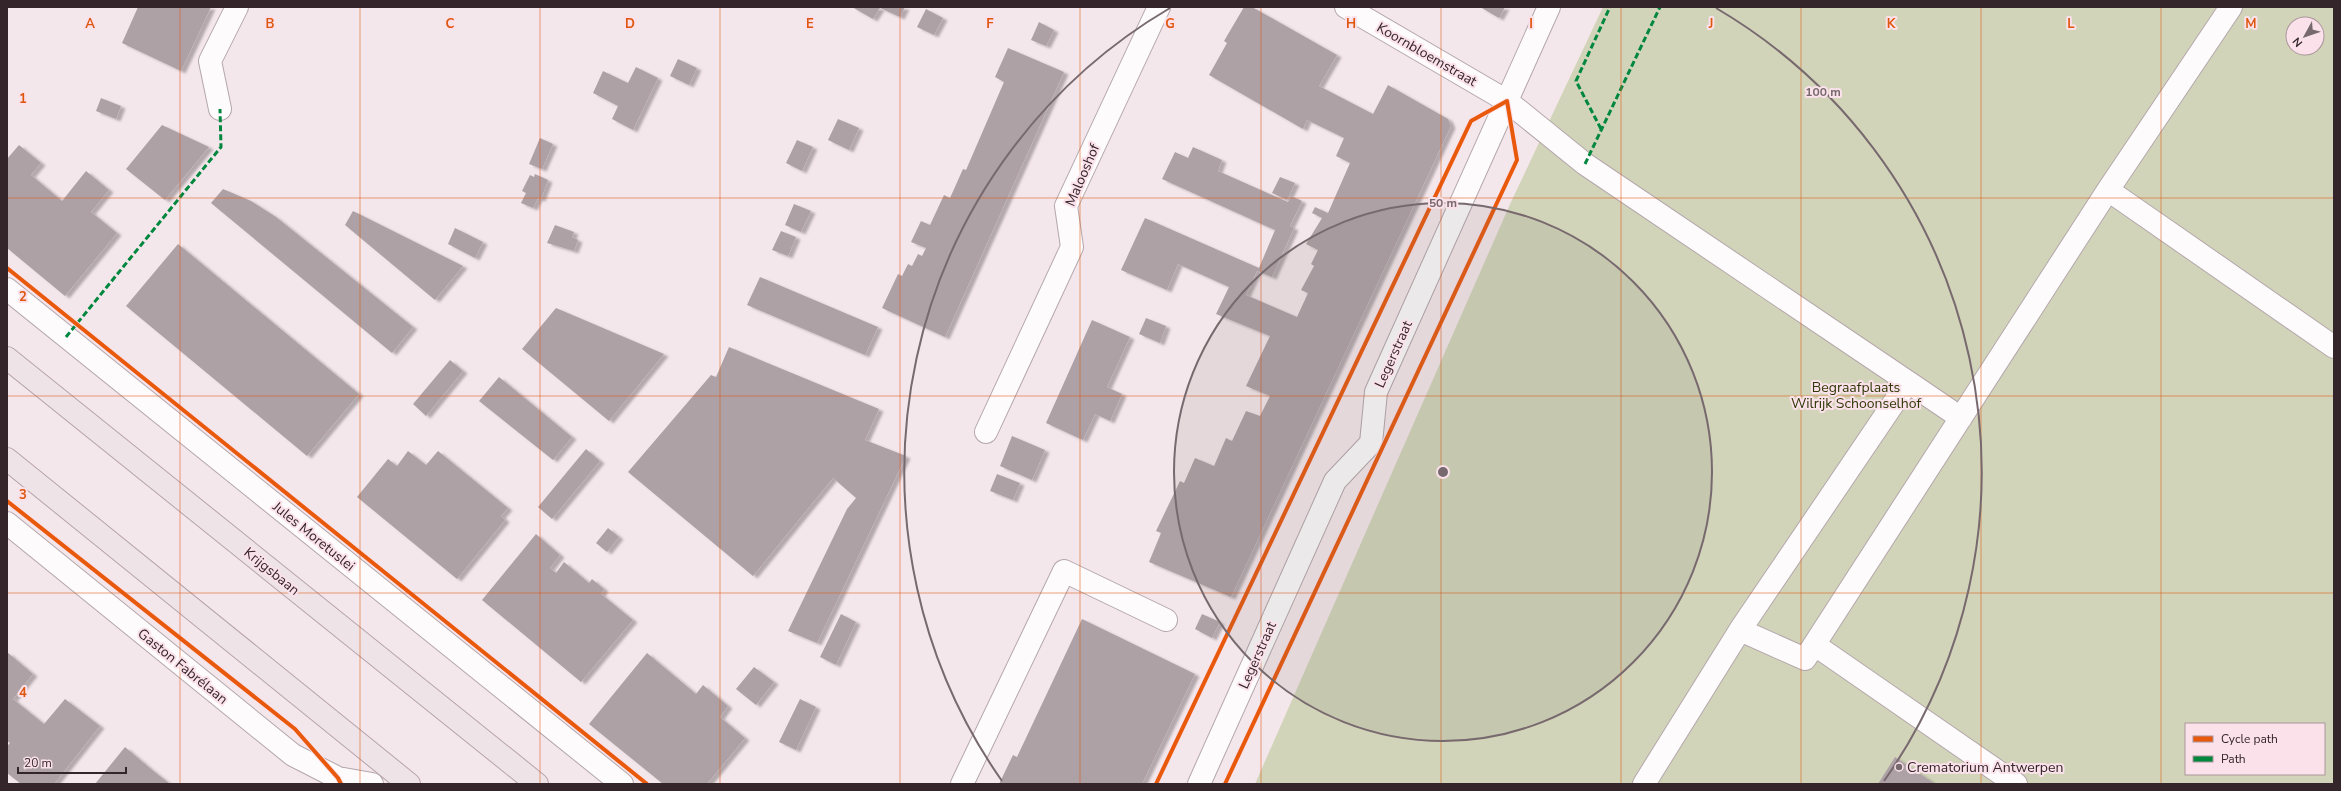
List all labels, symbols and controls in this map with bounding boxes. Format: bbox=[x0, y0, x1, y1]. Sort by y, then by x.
text: A bbox=[85, 15, 95, 33]
text: B bbox=[266, 15, 275, 33]
text: C bbox=[446, 15, 455, 33]
text: D bbox=[625, 15, 635, 33]
text: E bbox=[806, 15, 814, 33]
text: F bbox=[986, 15, 994, 33]
text: G bbox=[1165, 15, 1175, 33]
text: H bbox=[1346, 15, 1356, 33]
text: I bbox=[1529, 15, 1533, 33]
text: J bbox=[1708, 15, 1713, 33]
text: K bbox=[1887, 15, 1896, 33]
text: L bbox=[2067, 15, 2075, 33]
text: M bbox=[2245, 15, 2257, 33]
north arrow bbox=[2285, 16, 2325, 56]
street label: Koornbloemstraat bbox=[1373, 18, 1480, 91]
text: N bbox=[2289, 34, 2306, 50]
text: 100 m bbox=[1805, 84, 1841, 100]
text: 1 bbox=[19, 90, 27, 108]
street label: Malooshof bbox=[1061, 141, 1104, 209]
text: 50 m bbox=[1429, 195, 1457, 211]
text: 2 bbox=[19, 288, 27, 306]
street label: Legerstraat bbox=[1370, 317, 1417, 391]
park label: Begraafplaats Wilrijk Schoonselhof bbox=[1791, 378, 1921, 413]
centre of rings bbox=[1436, 465, 1450, 479]
text: 3 bbox=[19, 486, 27, 504]
street label: Jules Moretuslei bbox=[268, 497, 359, 575]
street label: Krijgsbaan bbox=[240, 543, 303, 600]
street label: Legerstraat bbox=[1234, 618, 1281, 692]
street label: Gaston Fabrélaan bbox=[134, 624, 232, 709]
text: 4 bbox=[19, 684, 27, 702]
legend bbox=[2185, 723, 2325, 775]
text: Cycle path bbox=[2221, 731, 2278, 747]
scale bar bbox=[18, 749, 126, 775]
text: Path bbox=[2221, 751, 2246, 767]
text: 20 m bbox=[24, 755, 52, 771]
place label: Crematorium Antwerpen bbox=[1907, 758, 2063, 777]
marker: Crematorium Antwerpen bbox=[1894, 762, 1904, 772]

